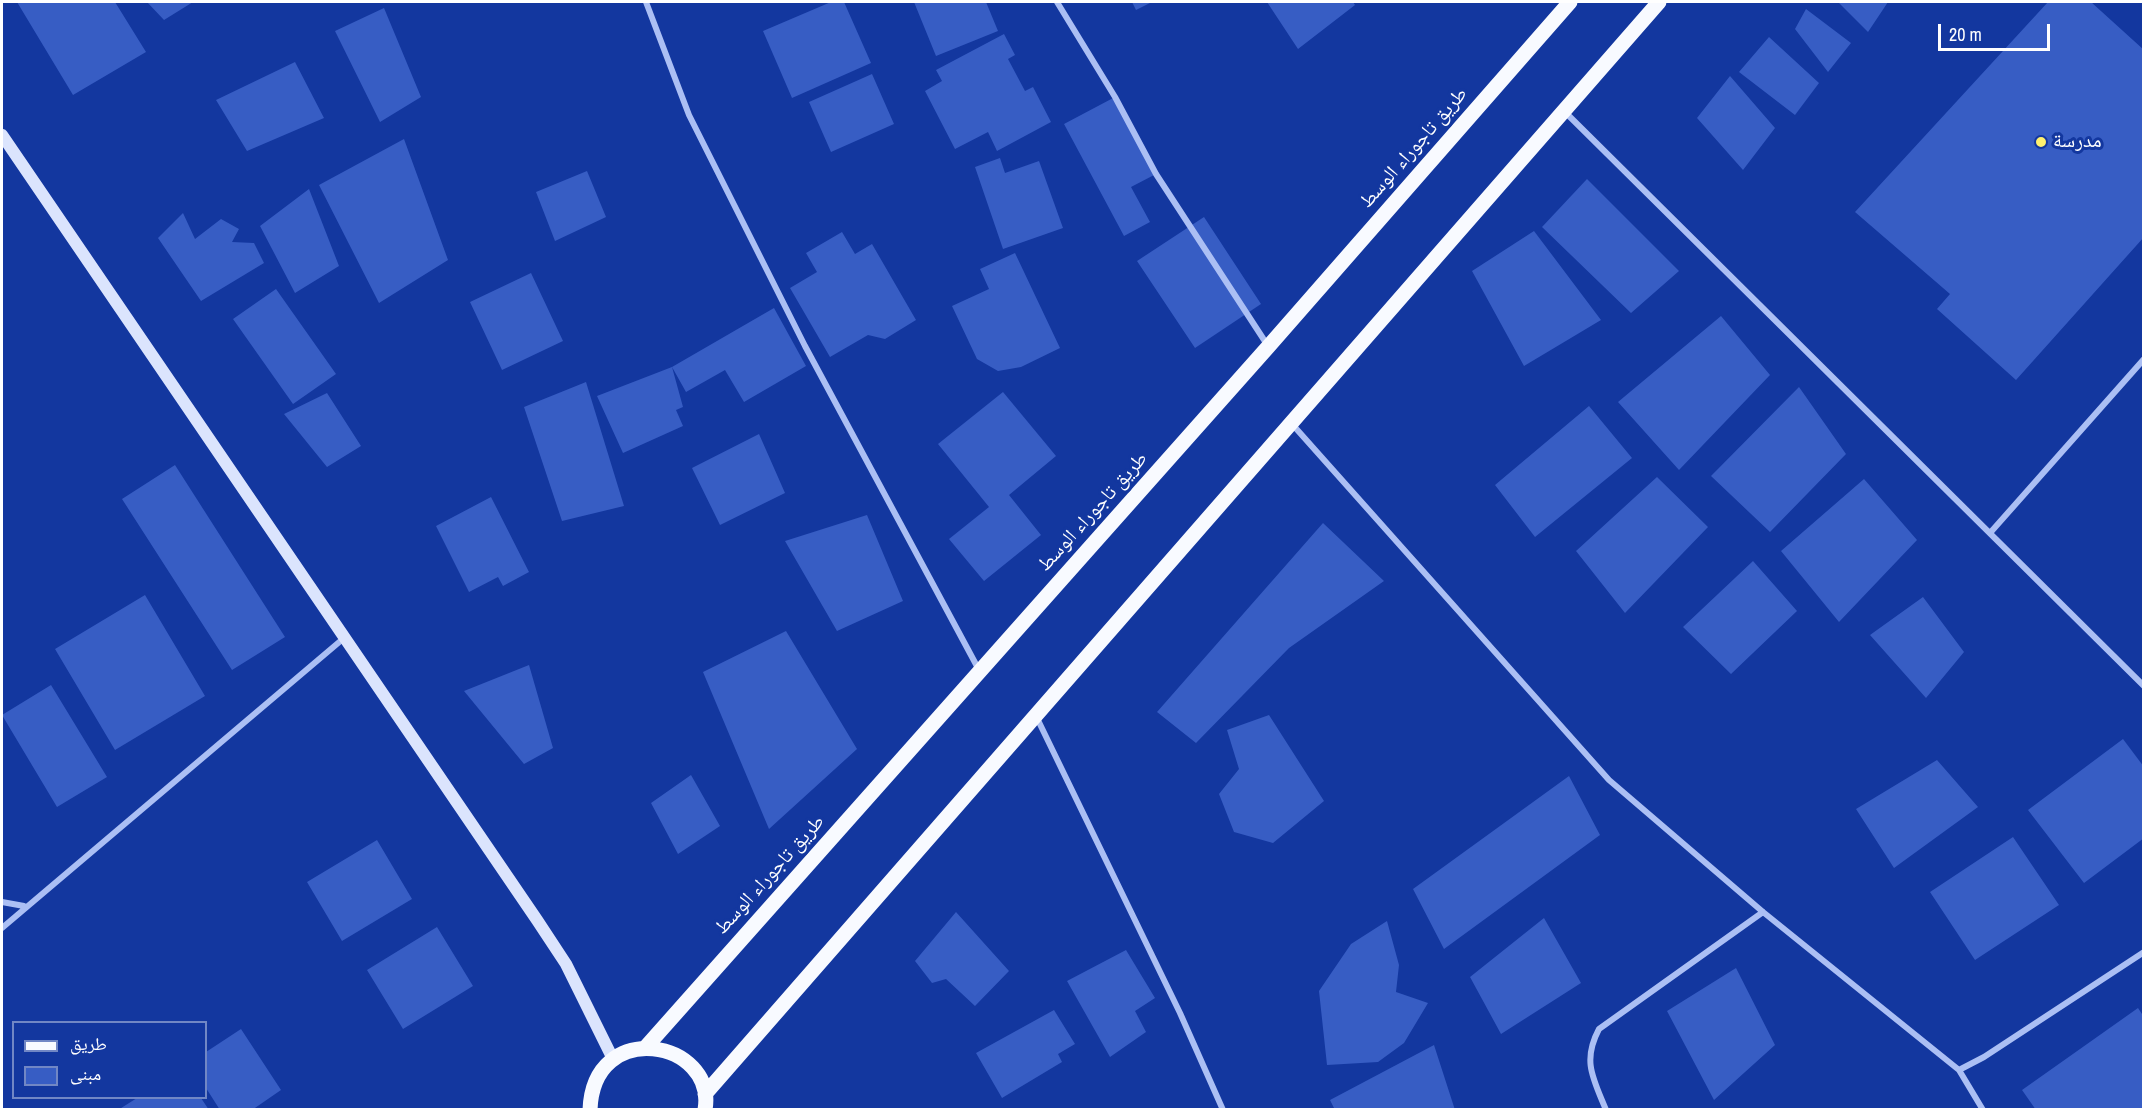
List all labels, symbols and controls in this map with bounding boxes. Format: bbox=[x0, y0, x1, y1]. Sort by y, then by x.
scale bar bbox=[1941, 12, 2054, 50]
text: 20 m bbox=[1949, 22, 1982, 47]
street label: طريق تاجوراء الوسط bbox=[1355, 83, 1473, 213]
place label: مدرسة bbox=[2053, 130, 2102, 154]
marker: مدرسة bbox=[2034, 135, 2048, 149]
street label: طريق تاجوراء الوسط bbox=[1033, 447, 1153, 577]
street label: طريق تاجوراء الوسط bbox=[710, 810, 830, 940]
legend bbox=[12, 1021, 207, 1099]
text: طريق bbox=[70, 1031, 107, 1056]
text: مبنى bbox=[70, 1061, 101, 1086]

